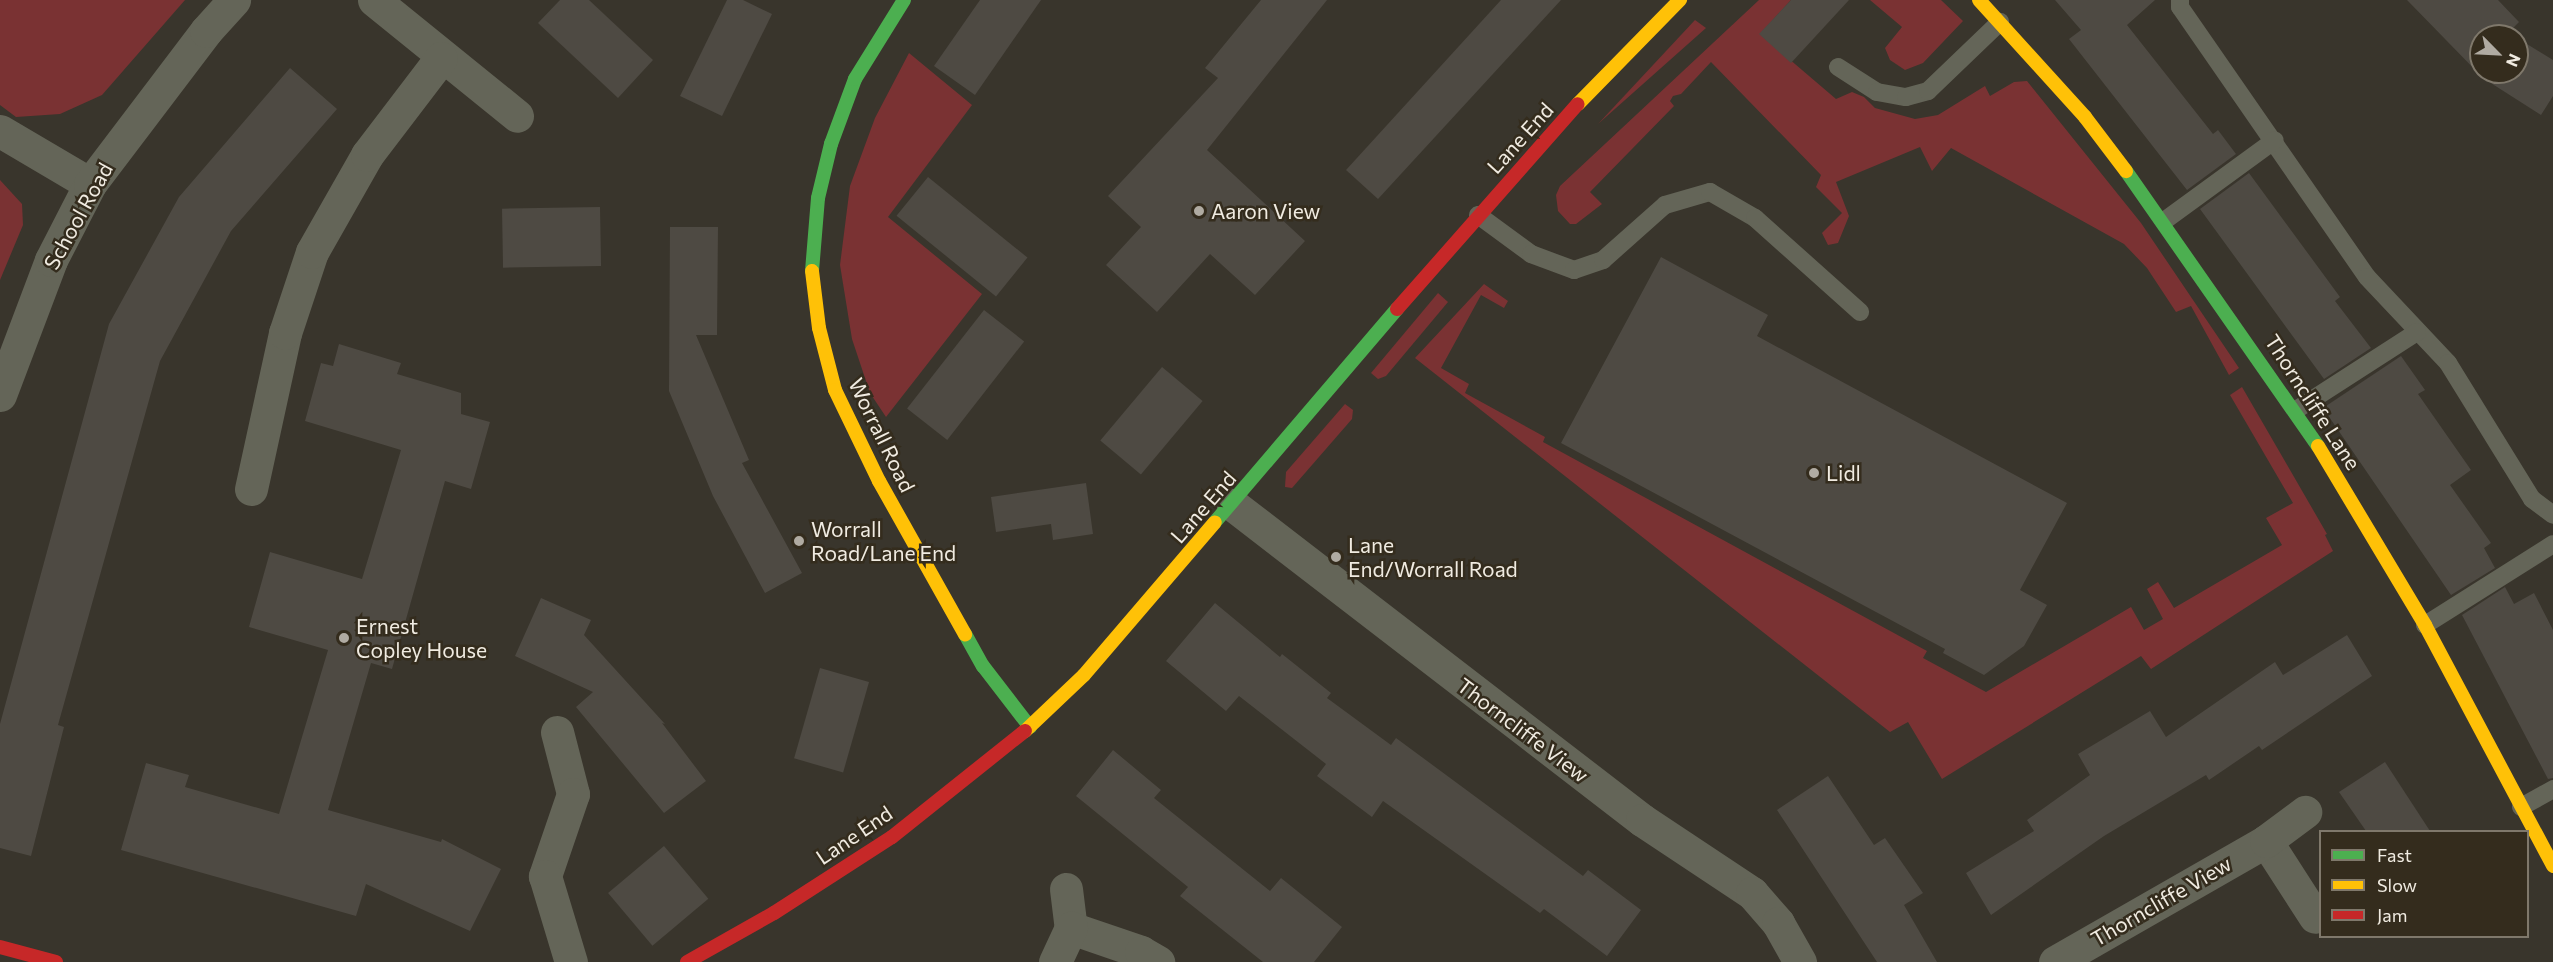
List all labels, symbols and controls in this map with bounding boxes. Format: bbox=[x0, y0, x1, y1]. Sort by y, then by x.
north arrow bbox=[2469, 24, 2529, 84]
text: N bbox=[2503, 51, 2525, 70]
street label: Lane End bbox=[1482, 97, 1558, 179]
street label: School Road bbox=[38, 158, 118, 274]
place label: Aaron View bbox=[1211, 198, 1320, 224]
marker: Aaron View bbox=[1192, 204, 1206, 218]
street label: Thorncliffe Lane bbox=[2260, 330, 2366, 474]
street label: Worrall Road bbox=[844, 374, 920, 496]
place label: Lidl bbox=[1826, 460, 1861, 486]
street label: Lane End bbox=[1165, 466, 1241, 548]
marker: Lidl bbox=[1807, 466, 1821, 480]
place label: Worrall Road/Lane End bbox=[811, 516, 956, 566]
place label: Lane End/Worrall Road bbox=[1348, 532, 1518, 582]
marker: Worrall Road/Lane End bbox=[792, 534, 806, 548]
marker: Lane End/Worrall Road bbox=[1329, 550, 1343, 564]
place label: Ernest Copley House bbox=[356, 613, 487, 663]
marker: Ernest Copley House bbox=[337, 631, 351, 645]
street label: Thorncliffe View bbox=[1452, 672, 1594, 788]
street label: Lane End bbox=[811, 800, 897, 870]
legend bbox=[2319, 830, 2529, 938]
text: Fast bbox=[2377, 844, 2412, 866]
street label: Thorncliffe View bbox=[2086, 851, 2236, 951]
text: Slow bbox=[2377, 874, 2417, 896]
text: Jam bbox=[2377, 904, 2407, 926]

